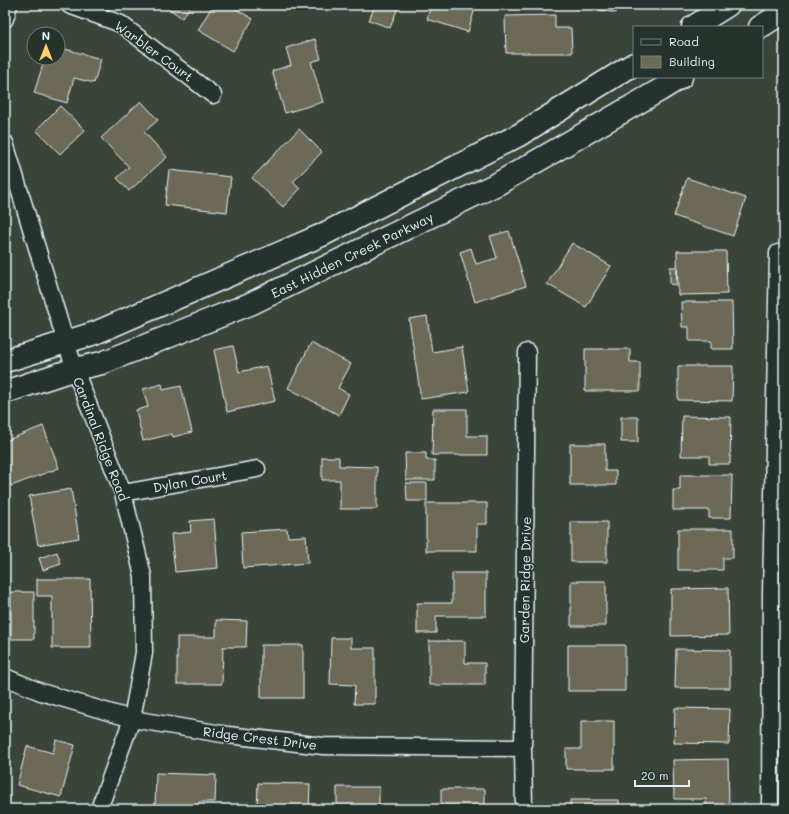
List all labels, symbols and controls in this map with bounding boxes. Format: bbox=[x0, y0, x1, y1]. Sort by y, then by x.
street label: Warbler Court bbox=[112, 16, 197, 85]
north arrow bbox=[26, 26, 66, 66]
legend bbox=[633, 26, 763, 78]
text: N bbox=[42, 28, 50, 43]
text: Road bbox=[669, 33, 699, 49]
text: Building bbox=[669, 53, 715, 69]
street label: East Hidden Creek Parkway bbox=[268, 208, 436, 301]
street label: Cardinal Ridge Road bbox=[70, 374, 133, 503]
street label: Dylan Court bbox=[152, 466, 228, 495]
street label: Garden Ridge Drive bbox=[515, 517, 534, 643]
street label: Ridge Crest Drive bbox=[202, 722, 318, 753]
scale bar bbox=[635, 762, 689, 788]
text: 20 m bbox=[641, 767, 669, 783]

